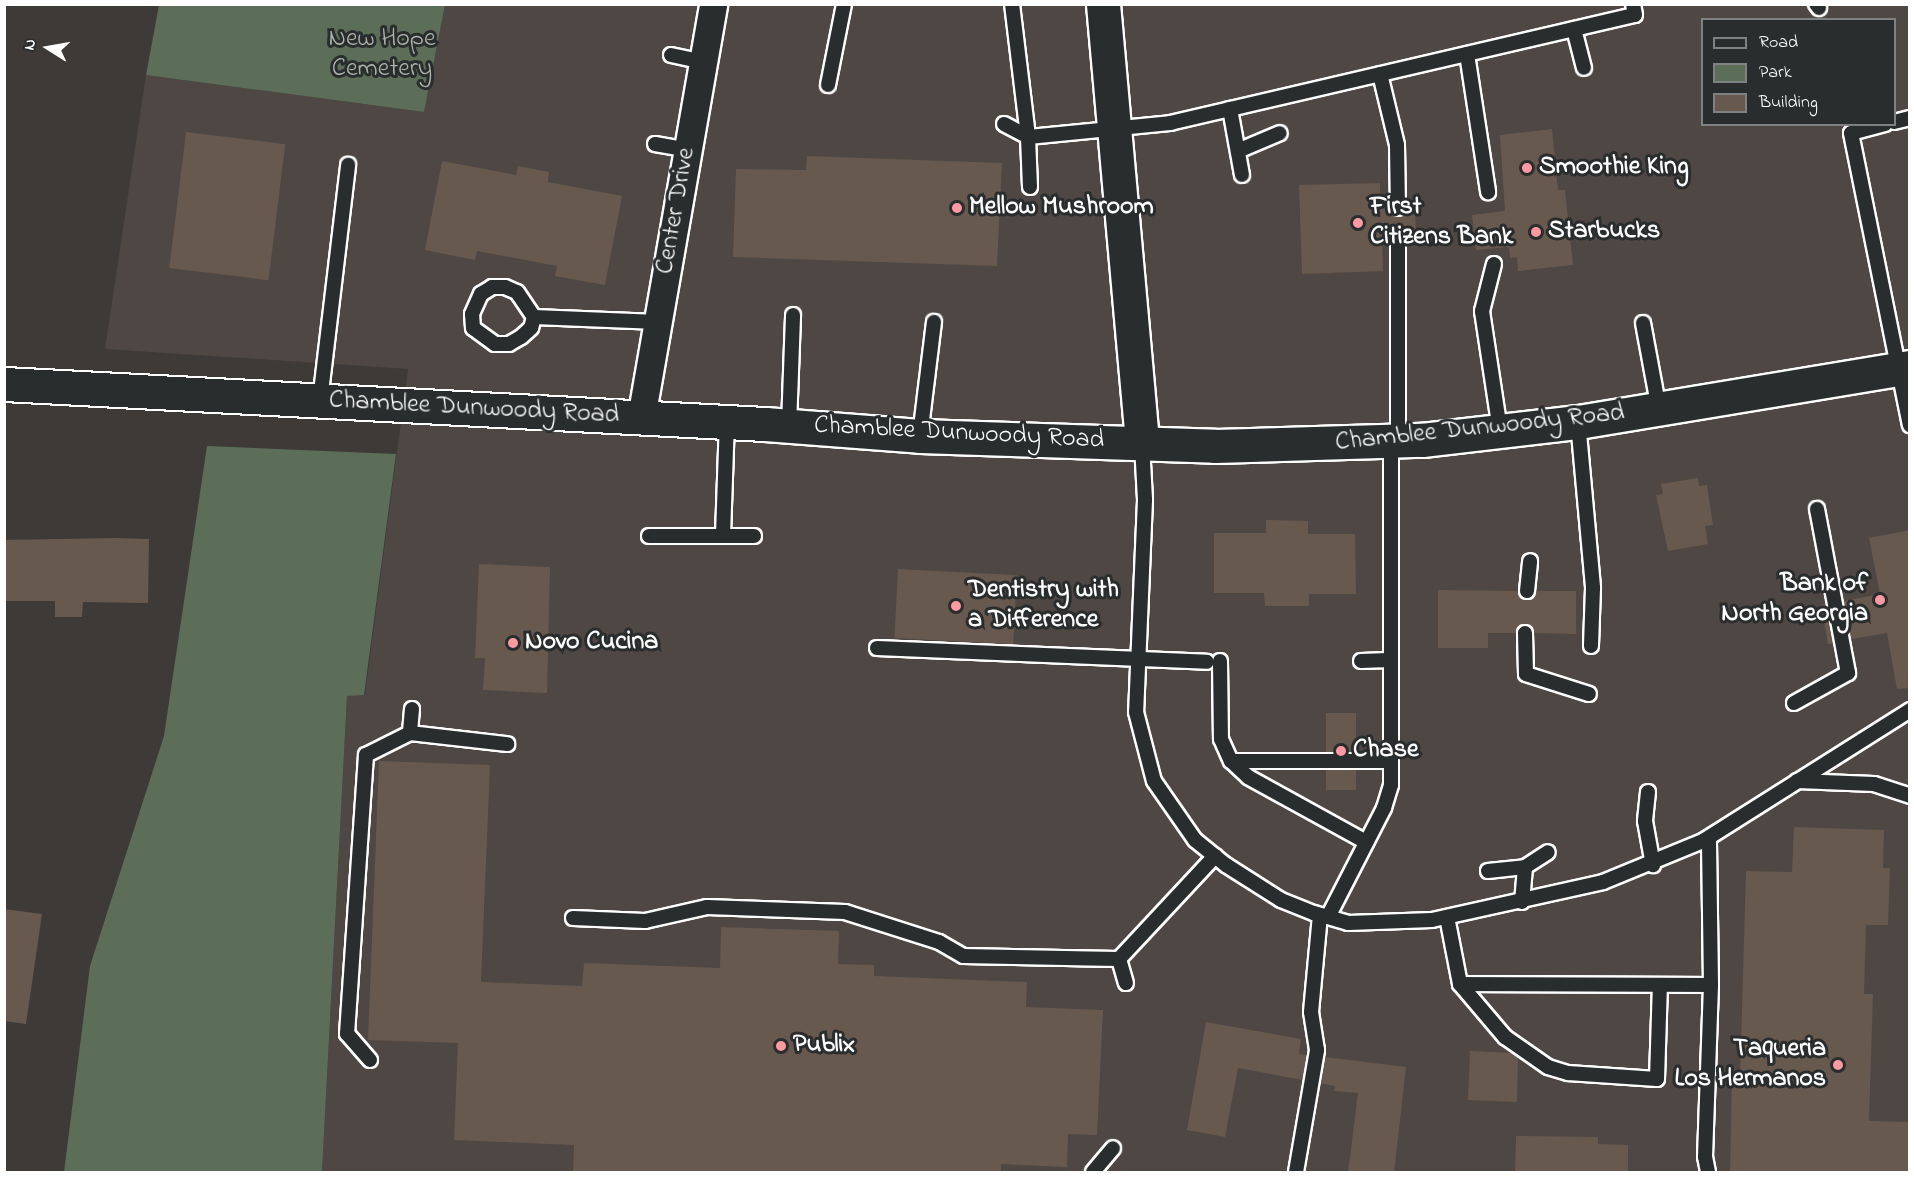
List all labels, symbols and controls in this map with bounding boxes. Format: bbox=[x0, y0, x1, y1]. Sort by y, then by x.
north arrow bbox=[18, 18, 78, 78]
legend bbox=[1701, 18, 1896, 126]
park label: New Hope Cemetery bbox=[328, 24, 436, 86]
text: Road bbox=[1759, 30, 1798, 56]
text: N bbox=[18, 37, 43, 52]
text: Park bbox=[1759, 60, 1792, 86]
text: Building bbox=[1759, 90, 1818, 116]
street label: Center Drive bbox=[651, 145, 703, 277]
place label: Smoothie King bbox=[1539, 152, 1689, 184]
marker: Smoothie King bbox=[1520, 161, 1534, 175]
place label: Mellow Mushroom bbox=[969, 192, 1154, 224]
place label: First Citizens Bank bbox=[1370, 192, 1513, 254]
marker: Mellow Mushroom bbox=[950, 201, 964, 215]
marker: First Citizens Bank bbox=[1351, 216, 1365, 230]
place label: Starbucks bbox=[1548, 216, 1660, 248]
marker: Starbucks bbox=[1529, 225, 1543, 239]
street label: Chamblee Dunwoody Road bbox=[328, 386, 620, 432]
street label: Chamblee Dunwoody Road bbox=[1334, 398, 1626, 460]
street label: Chamblee Dunwoody Road bbox=[813, 411, 1105, 457]
place label: Bank of North Georgia bbox=[1721, 569, 1868, 630]
place label: Dentistry with a Difference bbox=[968, 575, 1119, 636]
marker: Bank of North Georgia bbox=[1873, 593, 1887, 607]
marker: Dentistry with a Difference bbox=[949, 599, 963, 613]
place label: Novo Cucina bbox=[525, 627, 658, 659]
marker: Novo Cucina bbox=[506, 636, 520, 650]
place label: Chase bbox=[1353, 735, 1419, 767]
marker: Chase bbox=[1334, 744, 1348, 758]
place label: Publix bbox=[793, 1030, 855, 1062]
place label: Taqueria Los Hermanos bbox=[1675, 1034, 1826, 1096]
marker: Publix bbox=[774, 1039, 788, 1053]
marker: Taqueria Los Hermanos bbox=[1831, 1058, 1845, 1072]

